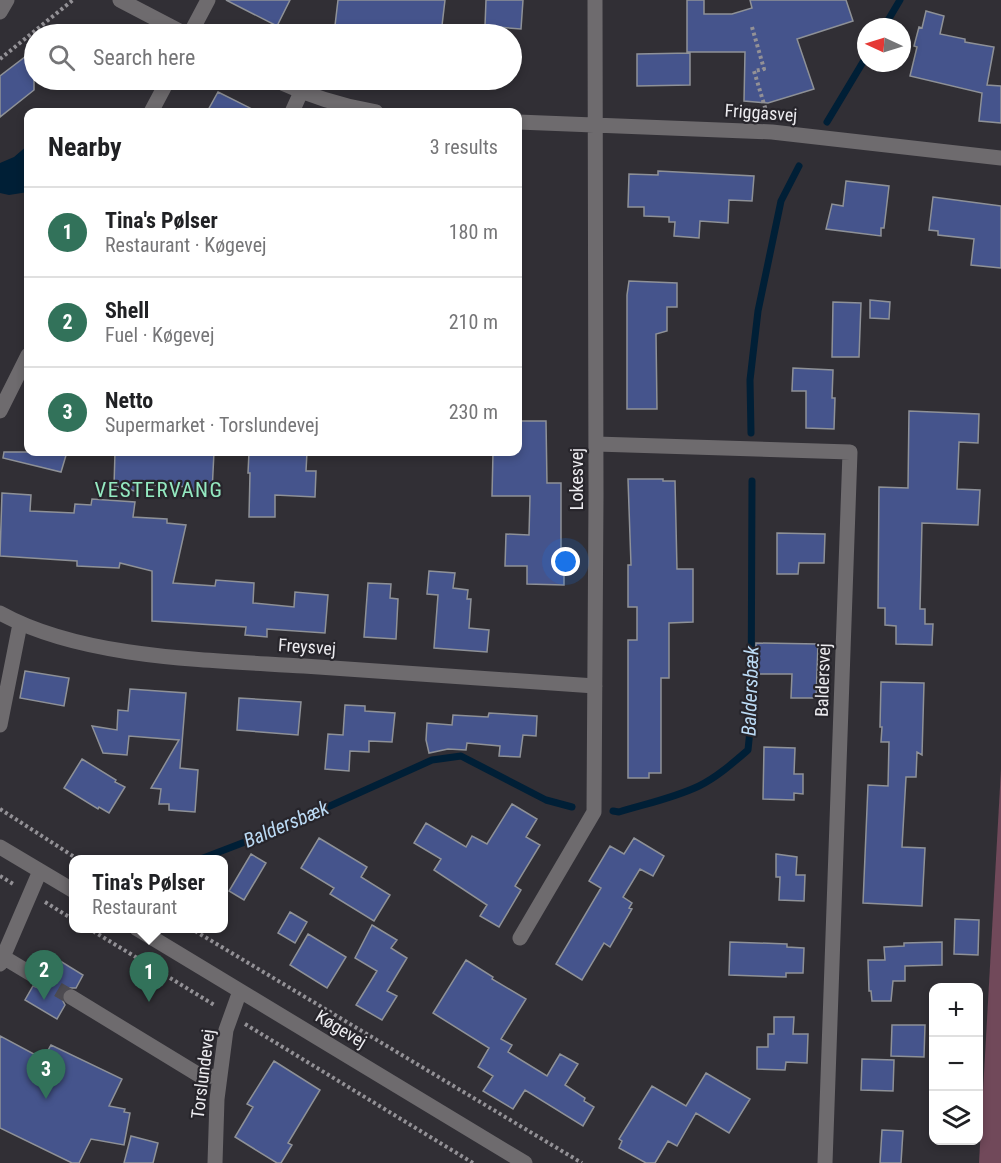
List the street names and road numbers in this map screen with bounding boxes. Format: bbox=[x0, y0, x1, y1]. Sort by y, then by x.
street label: Friggasvej bbox=[724, 99, 798, 126]
street label: Lokesvej bbox=[566, 448, 587, 510]
street label: Freysvej bbox=[277, 634, 337, 659]
street label: Baldersvej bbox=[811, 643, 834, 717]
street label: Køgevej bbox=[312, 1005, 371, 1052]
street label: Torslundevej bbox=[187, 1028, 218, 1120]

